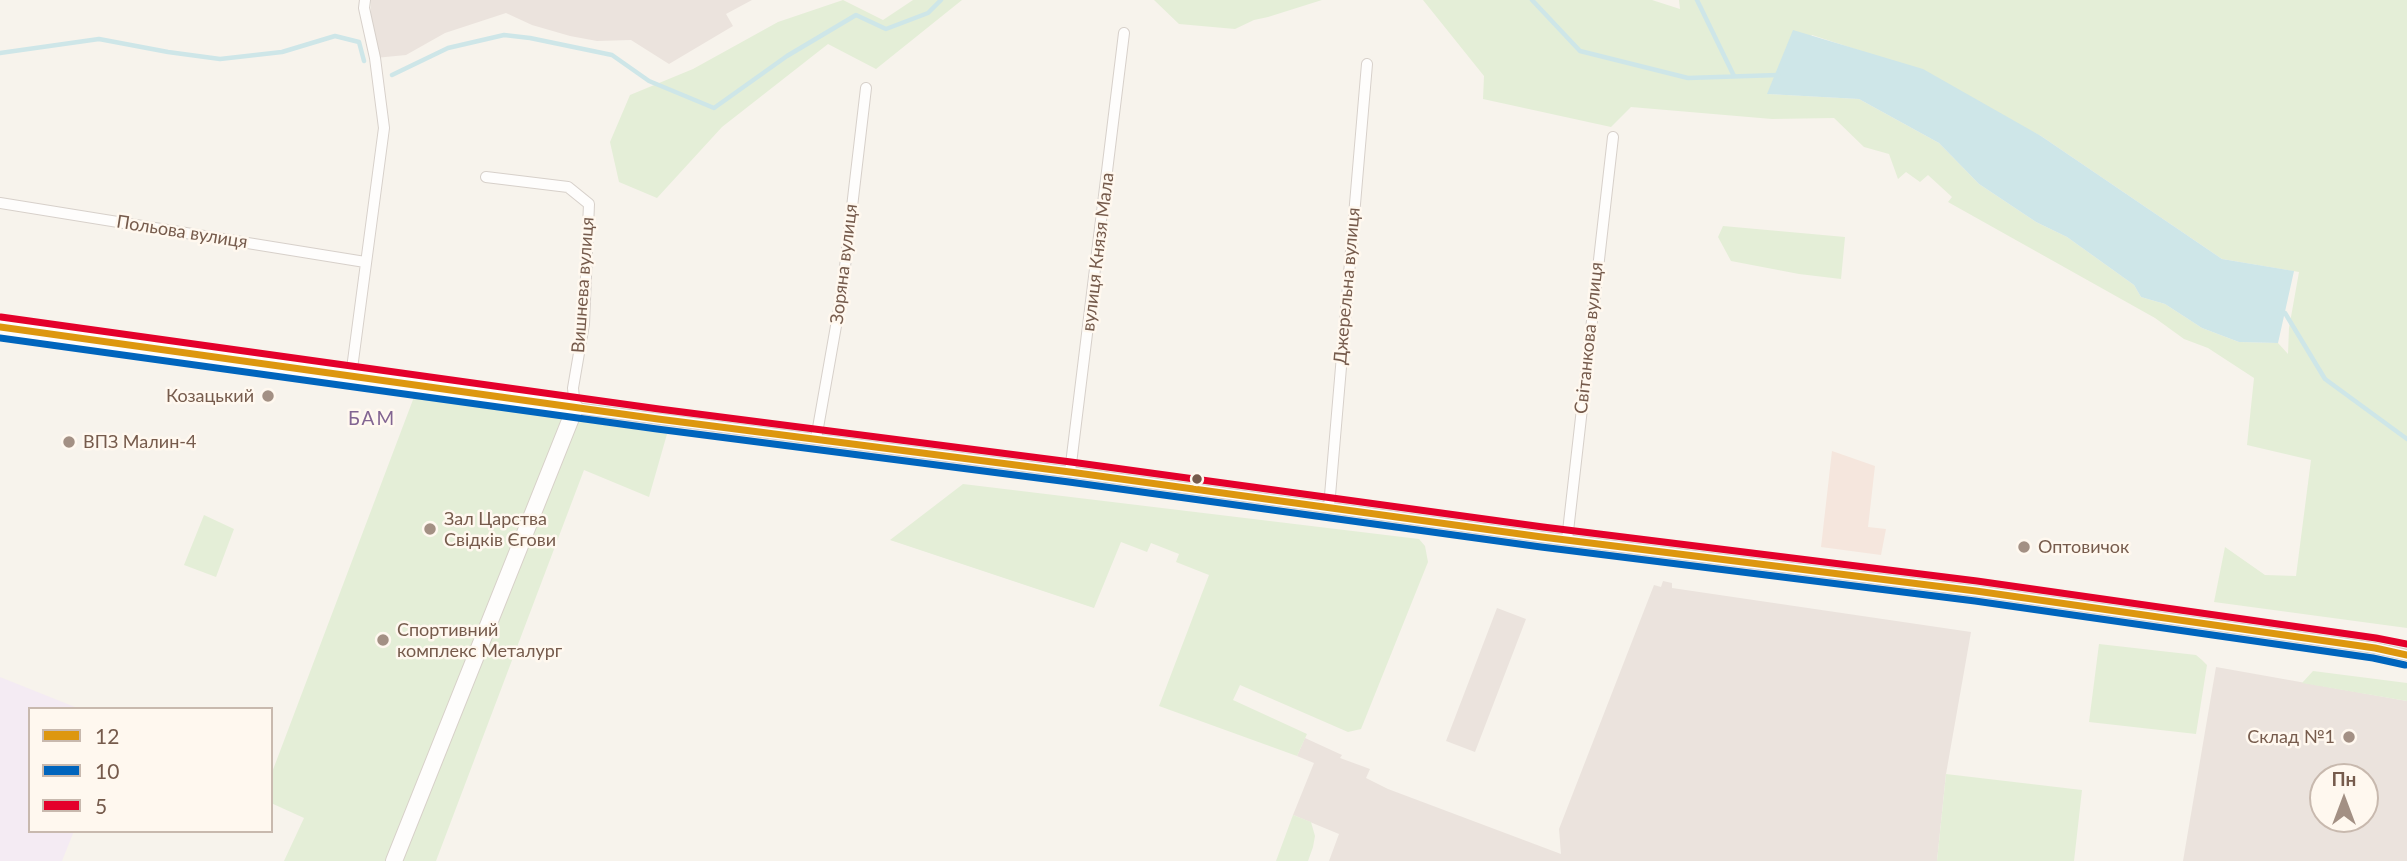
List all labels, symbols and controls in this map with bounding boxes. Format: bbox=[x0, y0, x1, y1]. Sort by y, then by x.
street label: вулиця Князя Мала bbox=[1078, 171, 1118, 333]
street label: Зоряна вулиця bbox=[826, 203, 862, 325]
street label: Джерельна вулиця bbox=[1329, 207, 1365, 365]
street label: Польова вулиця bbox=[115, 211, 249, 253]
street label: Вишнева вулиця bbox=[567, 216, 599, 354]
street label: Світанкова вулиця bbox=[1570, 261, 1608, 415]
place label: Козацький bbox=[166, 385, 254, 407]
marker: Козацький bbox=[260, 388, 276, 404]
district label: БАМ bbox=[348, 408, 396, 430]
place label: ВПЗ Малин-4 bbox=[83, 431, 196, 453]
marker: ВПЗ Малин-4 bbox=[61, 434, 77, 450]
unlabelled marker bbox=[1190, 472, 1204, 486]
place label: Зал Царства Свідків Єгови bbox=[444, 508, 556, 550]
marker: Зал Царства Свідків Єгови bbox=[422, 521, 438, 537]
place label: Оптовичок bbox=[2038, 536, 2129, 558]
marker: Оптовичок bbox=[2016, 539, 2032, 555]
place label: Спортивний комплекс Металург bbox=[397, 619, 562, 662]
marker: Спортивний комплекс Металург bbox=[375, 632, 391, 648]
legend bbox=[28, 707, 273, 833]
text: 12 bbox=[95, 723, 119, 748]
place label: Склад №1 bbox=[2247, 726, 2335, 748]
marker: Склад №1 bbox=[2341, 729, 2357, 745]
text: 10 bbox=[95, 758, 119, 783]
north arrow bbox=[2309, 763, 2379, 833]
text: Пн bbox=[2332, 767, 2356, 790]
text: 5 bbox=[95, 793, 107, 818]

